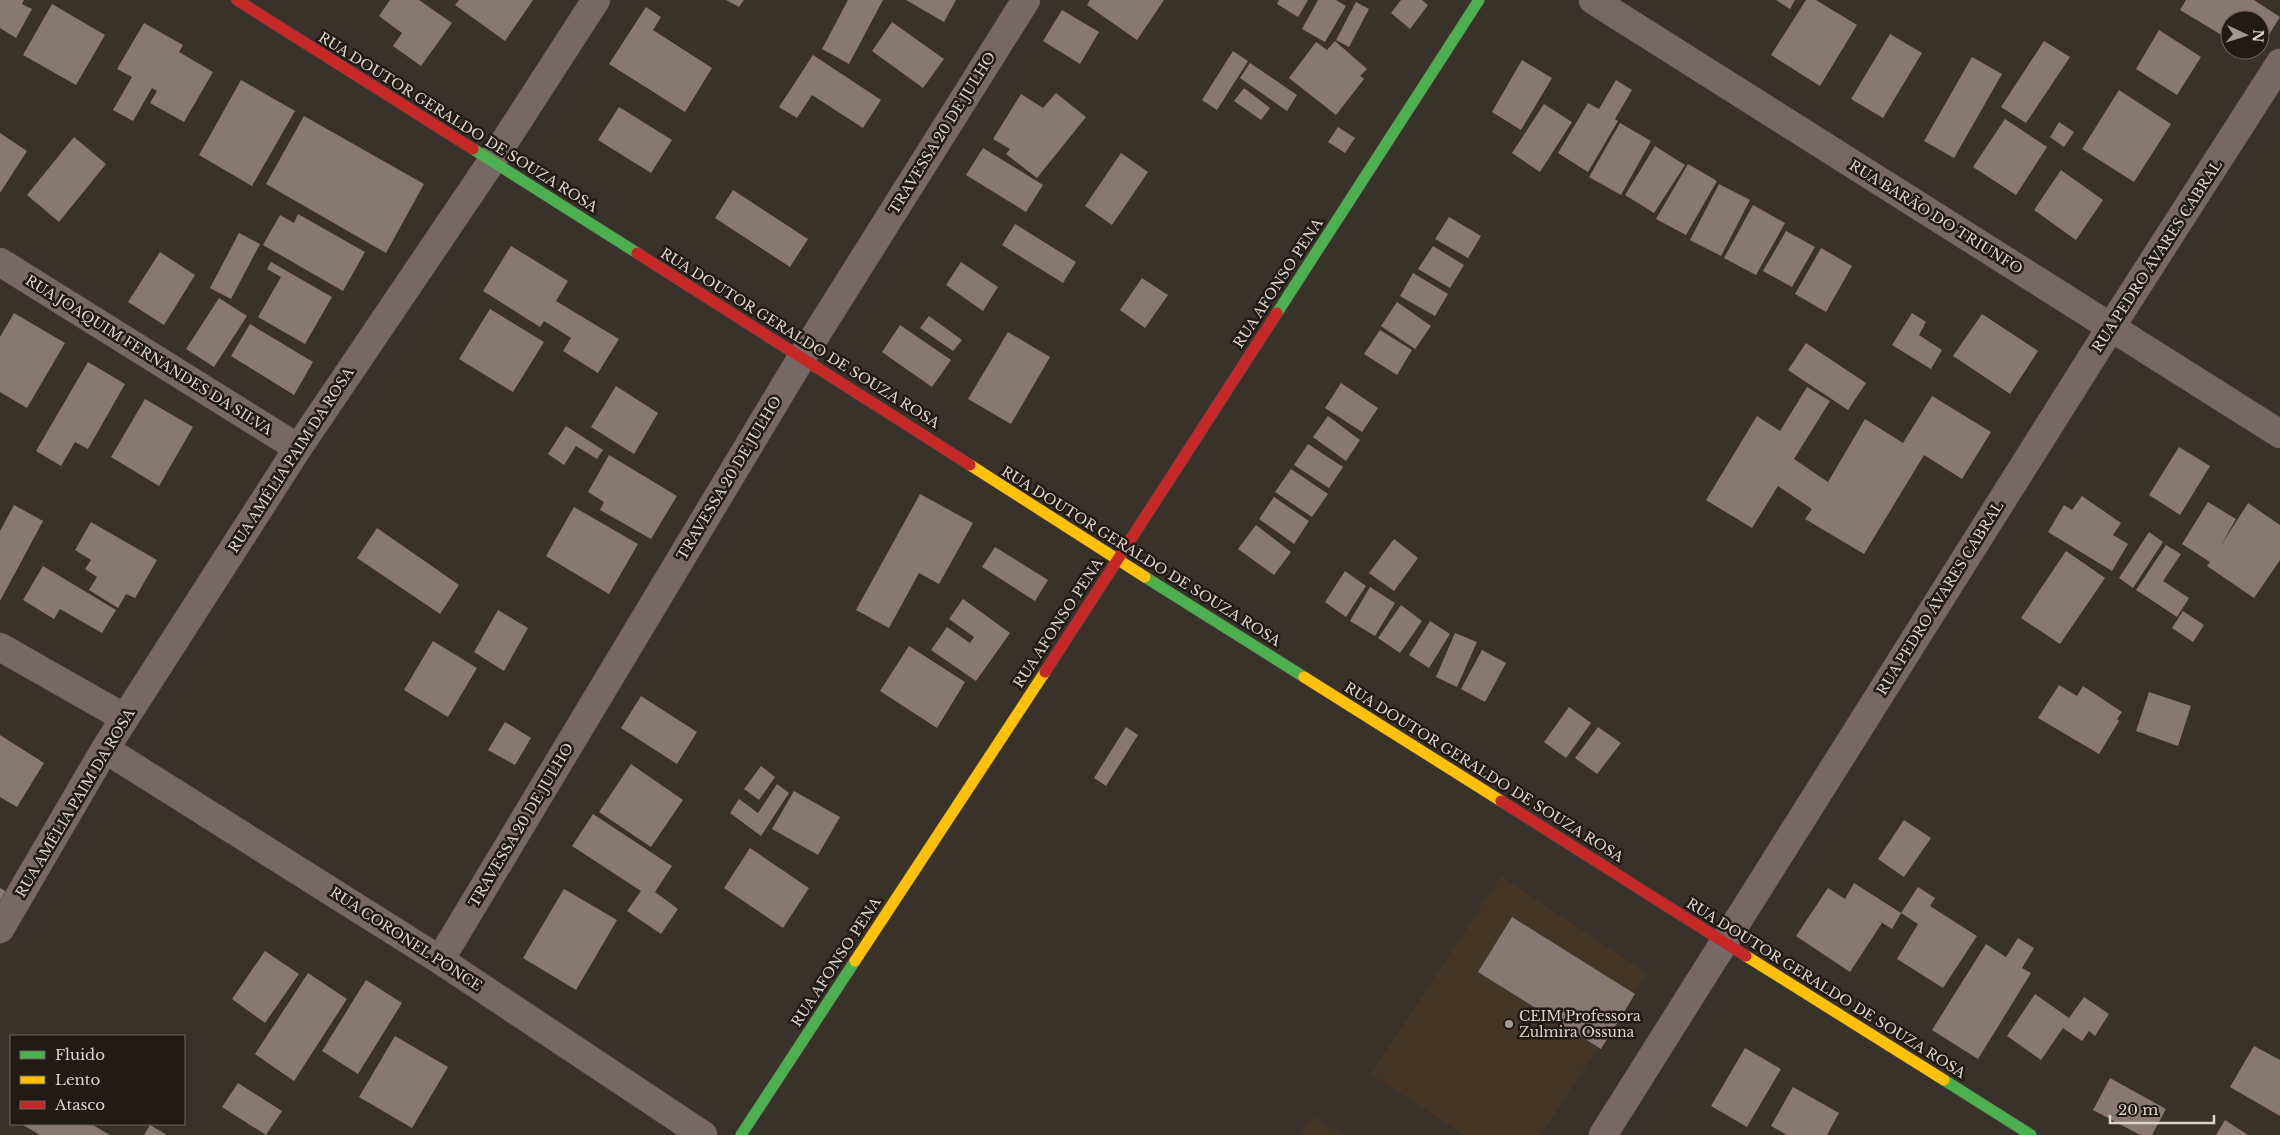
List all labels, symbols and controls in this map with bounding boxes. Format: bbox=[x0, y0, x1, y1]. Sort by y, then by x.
north arrow bbox=[2220, 10, 2270, 60]
street label: RUA DOUTOR GERALDO DE SOUZA ROSA bbox=[315, 28, 601, 216]
text: N bbox=[2249, 29, 2267, 43]
street label: TRAVESSA 20 DE JULHO bbox=[885, 49, 999, 217]
street label: RUA BARÃO DO TRIUNFO bbox=[1846, 156, 2026, 278]
street label: RUA PEDRO ÁVARES CABRAL bbox=[2088, 157, 2226, 355]
street label: RUA AFONSO PENA bbox=[1229, 215, 1327, 351]
street label: RUA DOUTOR GERALDO DE SOUZA ROSA bbox=[657, 244, 943, 432]
street label: RUA JOAQUIM FERNANDES DA SILVA bbox=[22, 271, 276, 439]
street label: RUA AMÉLIA PAIM DA ROSA bbox=[224, 364, 358, 556]
street label: TRAVESSA 20 DE JULHO bbox=[673, 393, 785, 563]
street label: RUA DOUTOR GERALDO DE SOUZA ROSA bbox=[998, 462, 1284, 650]
street label: RUA PEDRO ÁVARES CABRAL bbox=[1873, 498, 2007, 698]
street label: RUA AFONSO PENA bbox=[1009, 555, 1107, 691]
street label: RUA DOUTOR GERALDO DE SOUZA ROSA bbox=[1341, 678, 1627, 866]
street label: RUA AMÉLIA PAIM DA ROSA bbox=[11, 705, 139, 901]
street label: TRAVESSA 20 DE JULHO bbox=[465, 740, 577, 910]
street label: RUA CORONEL PONCE bbox=[327, 883, 485, 995]
street label: RUA AFONSO PENA bbox=[787, 894, 885, 1030]
street label: RUA DOUTOR GERALDO DE SOUZA ROSA bbox=[1683, 894, 1969, 1082]
place label: CEIM Professora Zulmira Ossuna bbox=[1519, 1007, 1641, 1041]
marker: CEIM Professora Zulmira Ossuna bbox=[1503, 1018, 1515, 1030]
legend bbox=[10, 1035, 185, 1125]
text: Fluido bbox=[55, 1045, 105, 1064]
text: Lento bbox=[55, 1070, 101, 1089]
scale bar bbox=[2110, 1092, 2214, 1124]
text: Atasco bbox=[54, 1095, 105, 1114]
text: 20 m bbox=[2118, 1100, 2158, 1119]

